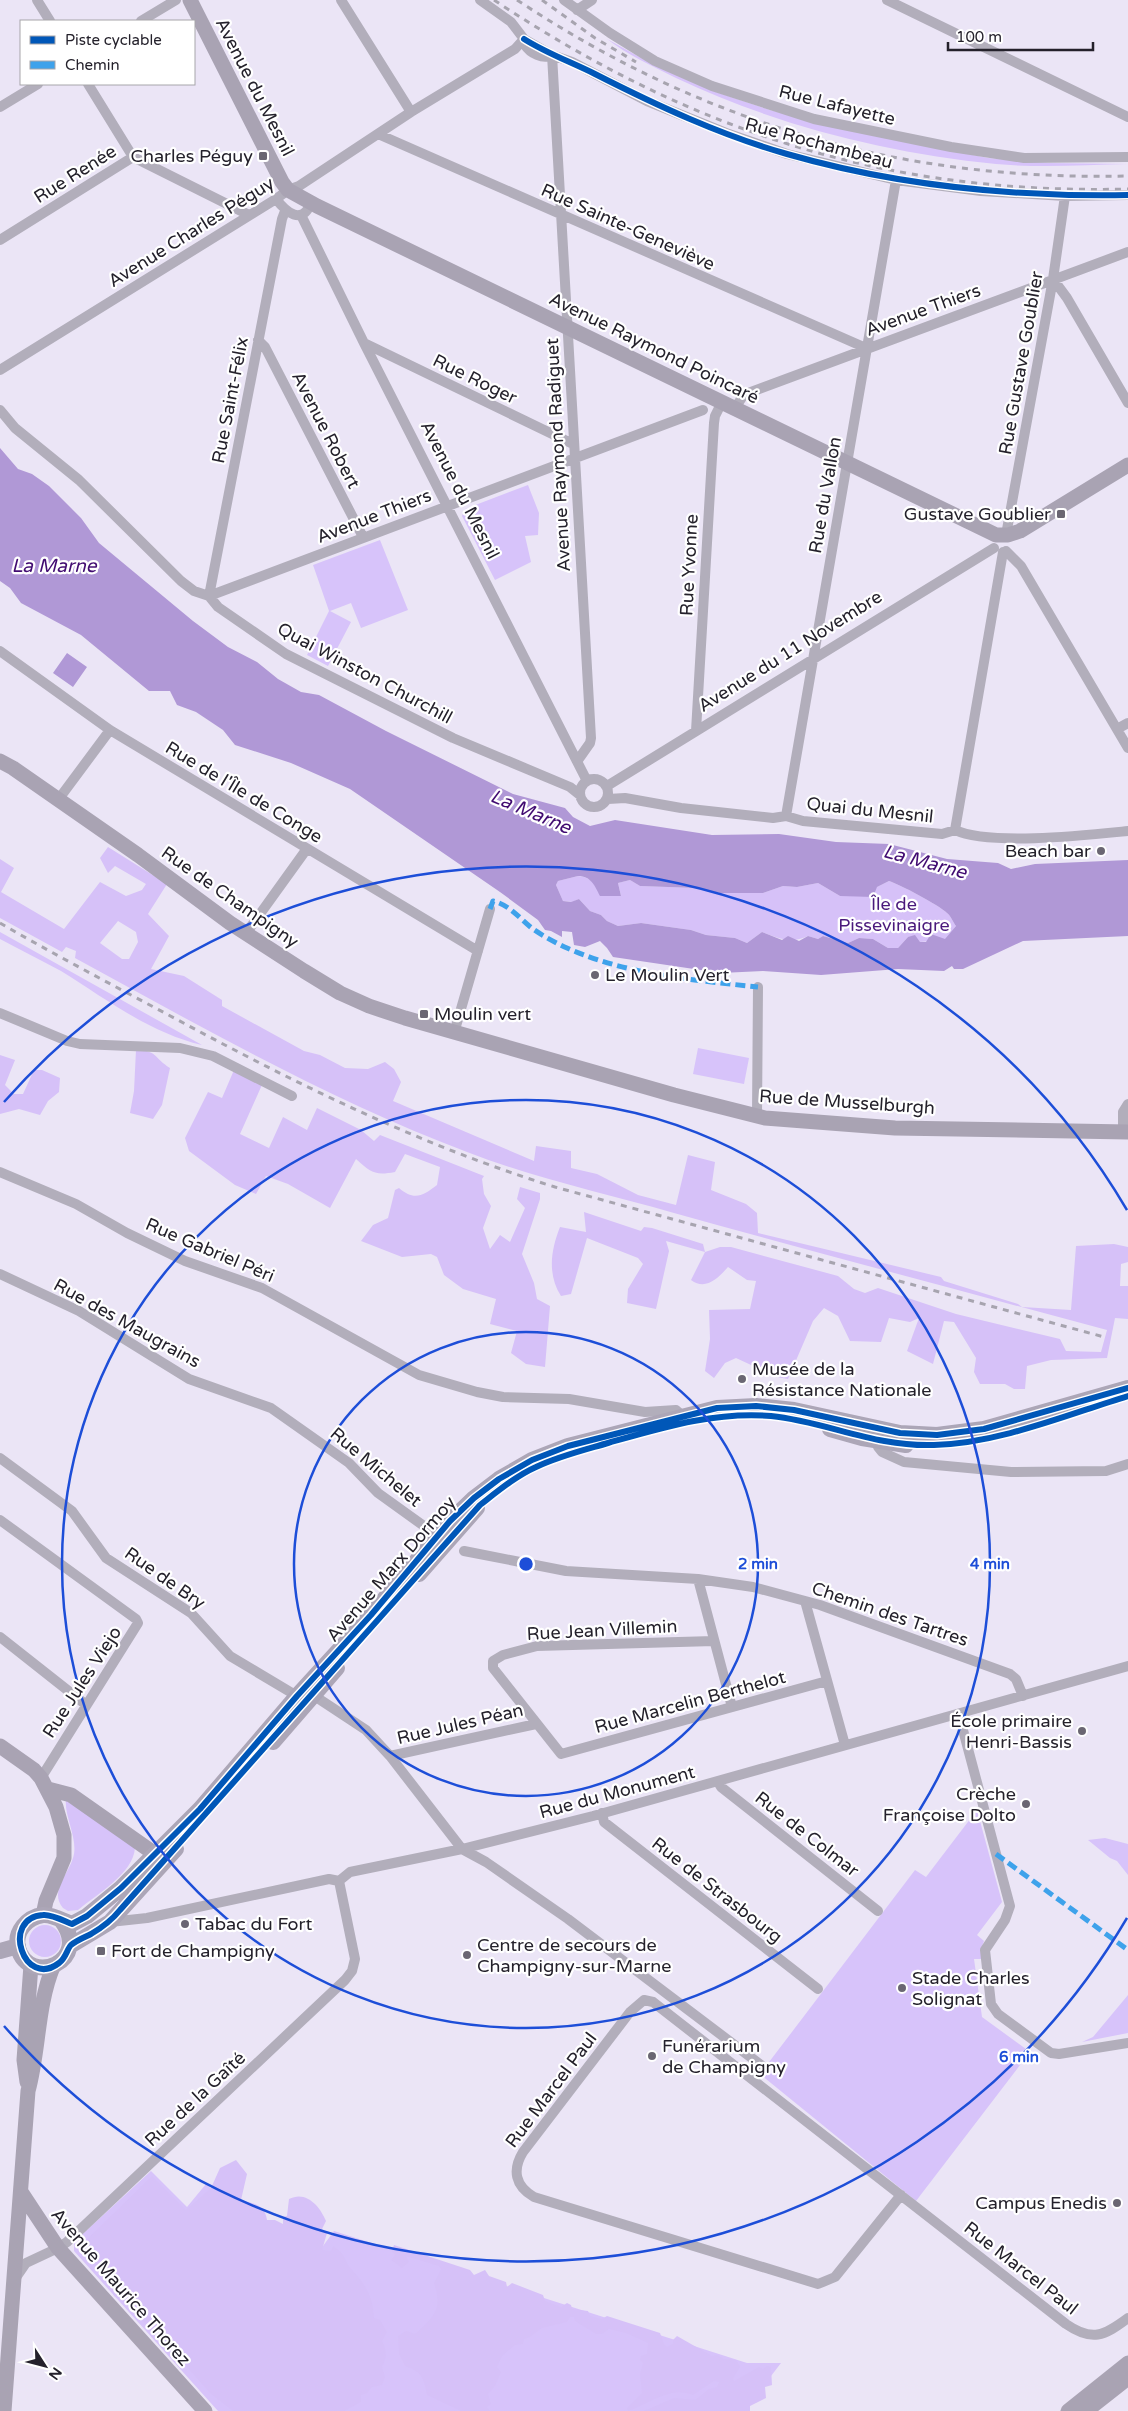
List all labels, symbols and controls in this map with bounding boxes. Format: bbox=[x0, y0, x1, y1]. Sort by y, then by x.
street label: Avenue du Mesnil bbox=[211, 14, 299, 160]
legend bbox=[20, 20, 195, 85]
scale bar bbox=[948, 20, 1093, 52]
text: 100 m bbox=[956, 28, 1002, 46]
text: Piste cyclable bbox=[65, 31, 162, 49]
text: Chemin bbox=[65, 56, 120, 74]
street label: Rue Lafayette bbox=[777, 80, 897, 130]
street label: Rue Rochambeau bbox=[743, 113, 895, 173]
street label: Rue Renée bbox=[30, 140, 120, 208]
place label: Charles Péguy bbox=[131, 145, 253, 167]
marker: Charles Péguy bbox=[257, 150, 269, 162]
street label: Avenue Charles Péguy bbox=[104, 172, 278, 292]
street label: Rue Sainte-Geneviève bbox=[538, 179, 718, 275]
street label: Rue Gustave Goublier bbox=[994, 269, 1048, 456]
street label: Avenue Thiers bbox=[862, 279, 984, 341]
street label: Avenue Raymond Poincaré bbox=[545, 288, 763, 408]
street label: Rue Saint-Félix bbox=[207, 335, 253, 465]
street label: Avenue Raymond Radiguet bbox=[541, 337, 575, 573]
street label: Rue Roger bbox=[429, 349, 521, 409]
street label: Avenue Robert bbox=[287, 368, 365, 492]
street label: Avenue du Mesnil bbox=[416, 417, 504, 563]
street label: Rue du Vallon bbox=[804, 435, 846, 555]
street label: Avenue Thiers bbox=[314, 484, 434, 548]
place label: Gustave Goublier bbox=[904, 503, 1051, 525]
marker: Gustave Goublier bbox=[1055, 508, 1067, 520]
street label: Rue Yvonne bbox=[675, 513, 703, 617]
water label: La Marne bbox=[11, 555, 98, 577]
street label: Avenue du 11 Novembre bbox=[694, 585, 886, 717]
street label: Quai Winston Churchill bbox=[274, 617, 456, 729]
street label: Rue de l'Île de Conge bbox=[161, 736, 327, 848]
water label: La Marne bbox=[487, 785, 575, 839]
street label: Quai du Mesnil bbox=[805, 792, 935, 828]
water label: La Marne bbox=[881, 840, 970, 884]
place label: Beach bar bbox=[1005, 840, 1091, 862]
street label: Rue de Champigny bbox=[157, 841, 303, 953]
marker: Beach bar bbox=[1095, 845, 1107, 857]
park label: Île de Pissevinaigre bbox=[838, 893, 950, 936]
place label: Le Moulin Vert bbox=[605, 964, 729, 986]
marker: Le Moulin Vert bbox=[589, 969, 601, 981]
place label: Moulin vert bbox=[434, 1003, 531, 1025]
marker: Moulin vert bbox=[418, 1008, 430, 1020]
street label: Rue de Musselburgh bbox=[758, 1085, 936, 1119]
street label: Rue Gabriel Péri bbox=[142, 1213, 278, 1287]
street label: Rue des Maugrains bbox=[50, 1274, 204, 1372]
place label: Musée de la Résistance Nationale bbox=[752, 1358, 931, 1401]
marker: Musée de la Résistance Nationale bbox=[736, 1373, 748, 1385]
street label: Rue Michelet bbox=[326, 1422, 426, 1512]
street label: Avenue Marx Dormoy bbox=[322, 1491, 461, 1646]
street label: Rue de Bry bbox=[120, 1542, 210, 1614]
centre of rings bbox=[517, 1555, 535, 1573]
text: 2 min bbox=[738, 1555, 778, 1573]
text: 4 min bbox=[970, 1555, 1010, 1573]
street label: Chemin des Tartres bbox=[809, 1577, 971, 1651]
street label: Rue Jean Villemin bbox=[526, 1615, 678, 1645]
street label: Rue Jules Viejo bbox=[38, 1622, 126, 1742]
street label: Rue Marcelin Berthelot bbox=[592, 1666, 788, 1738]
street label: Rue Jules Péan bbox=[395, 1699, 525, 1749]
place label: École primaire Henri-Bassis bbox=[950, 1710, 1072, 1753]
marker: École primaire Henri-Bassis bbox=[1076, 1725, 1088, 1737]
street label: Rue du Monument bbox=[537, 1761, 697, 1823]
place label: Crèche Françoise Dolto bbox=[883, 1783, 1016, 1826]
street label: Rue de Colmar bbox=[751, 1787, 864, 1882]
marker: Crèche Françoise Dolto bbox=[1020, 1798, 1032, 1810]
street label: Rue de Strasbourg bbox=[647, 1832, 787, 1948]
place label: Tabac du Fort bbox=[195, 1913, 312, 1935]
marker: Tabac du Fort bbox=[179, 1918, 191, 1930]
place label: Centre de secours de Champigny-sur-Marne bbox=[477, 1934, 671, 1977]
place label: Fort de Champigny bbox=[111, 1940, 275, 1962]
marker: Fort de Champigny bbox=[95, 1945, 107, 1957]
marker: Centre de secours de Champigny-sur-Marne bbox=[461, 1949, 473, 1961]
place label: Stade Charles Solignat bbox=[912, 1967, 1030, 2010]
marker: Stade Charles Solignat bbox=[896, 1982, 908, 1994]
street label: Rue Marcel Paul bbox=[500, 2028, 602, 2152]
place label: Funérarium de Champigny bbox=[662, 2035, 786, 2078]
street label: Rue de la Gaîté bbox=[140, 2047, 250, 2151]
text: 6 min bbox=[999, 2048, 1039, 2066]
marker: Funérarium de Champigny bbox=[646, 2050, 658, 2062]
place label: Campus Enedis bbox=[975, 2192, 1107, 2214]
marker: Campus Enedis bbox=[1111, 2197, 1123, 2209]
street label: Avenue Maurice Thorez bbox=[47, 2204, 196, 2370]
street label: Rue Marcel Paul bbox=[960, 2217, 1082, 2319]
north arrow bbox=[20, 2341, 70, 2391]
text: N bbox=[45, 2364, 65, 2383]

